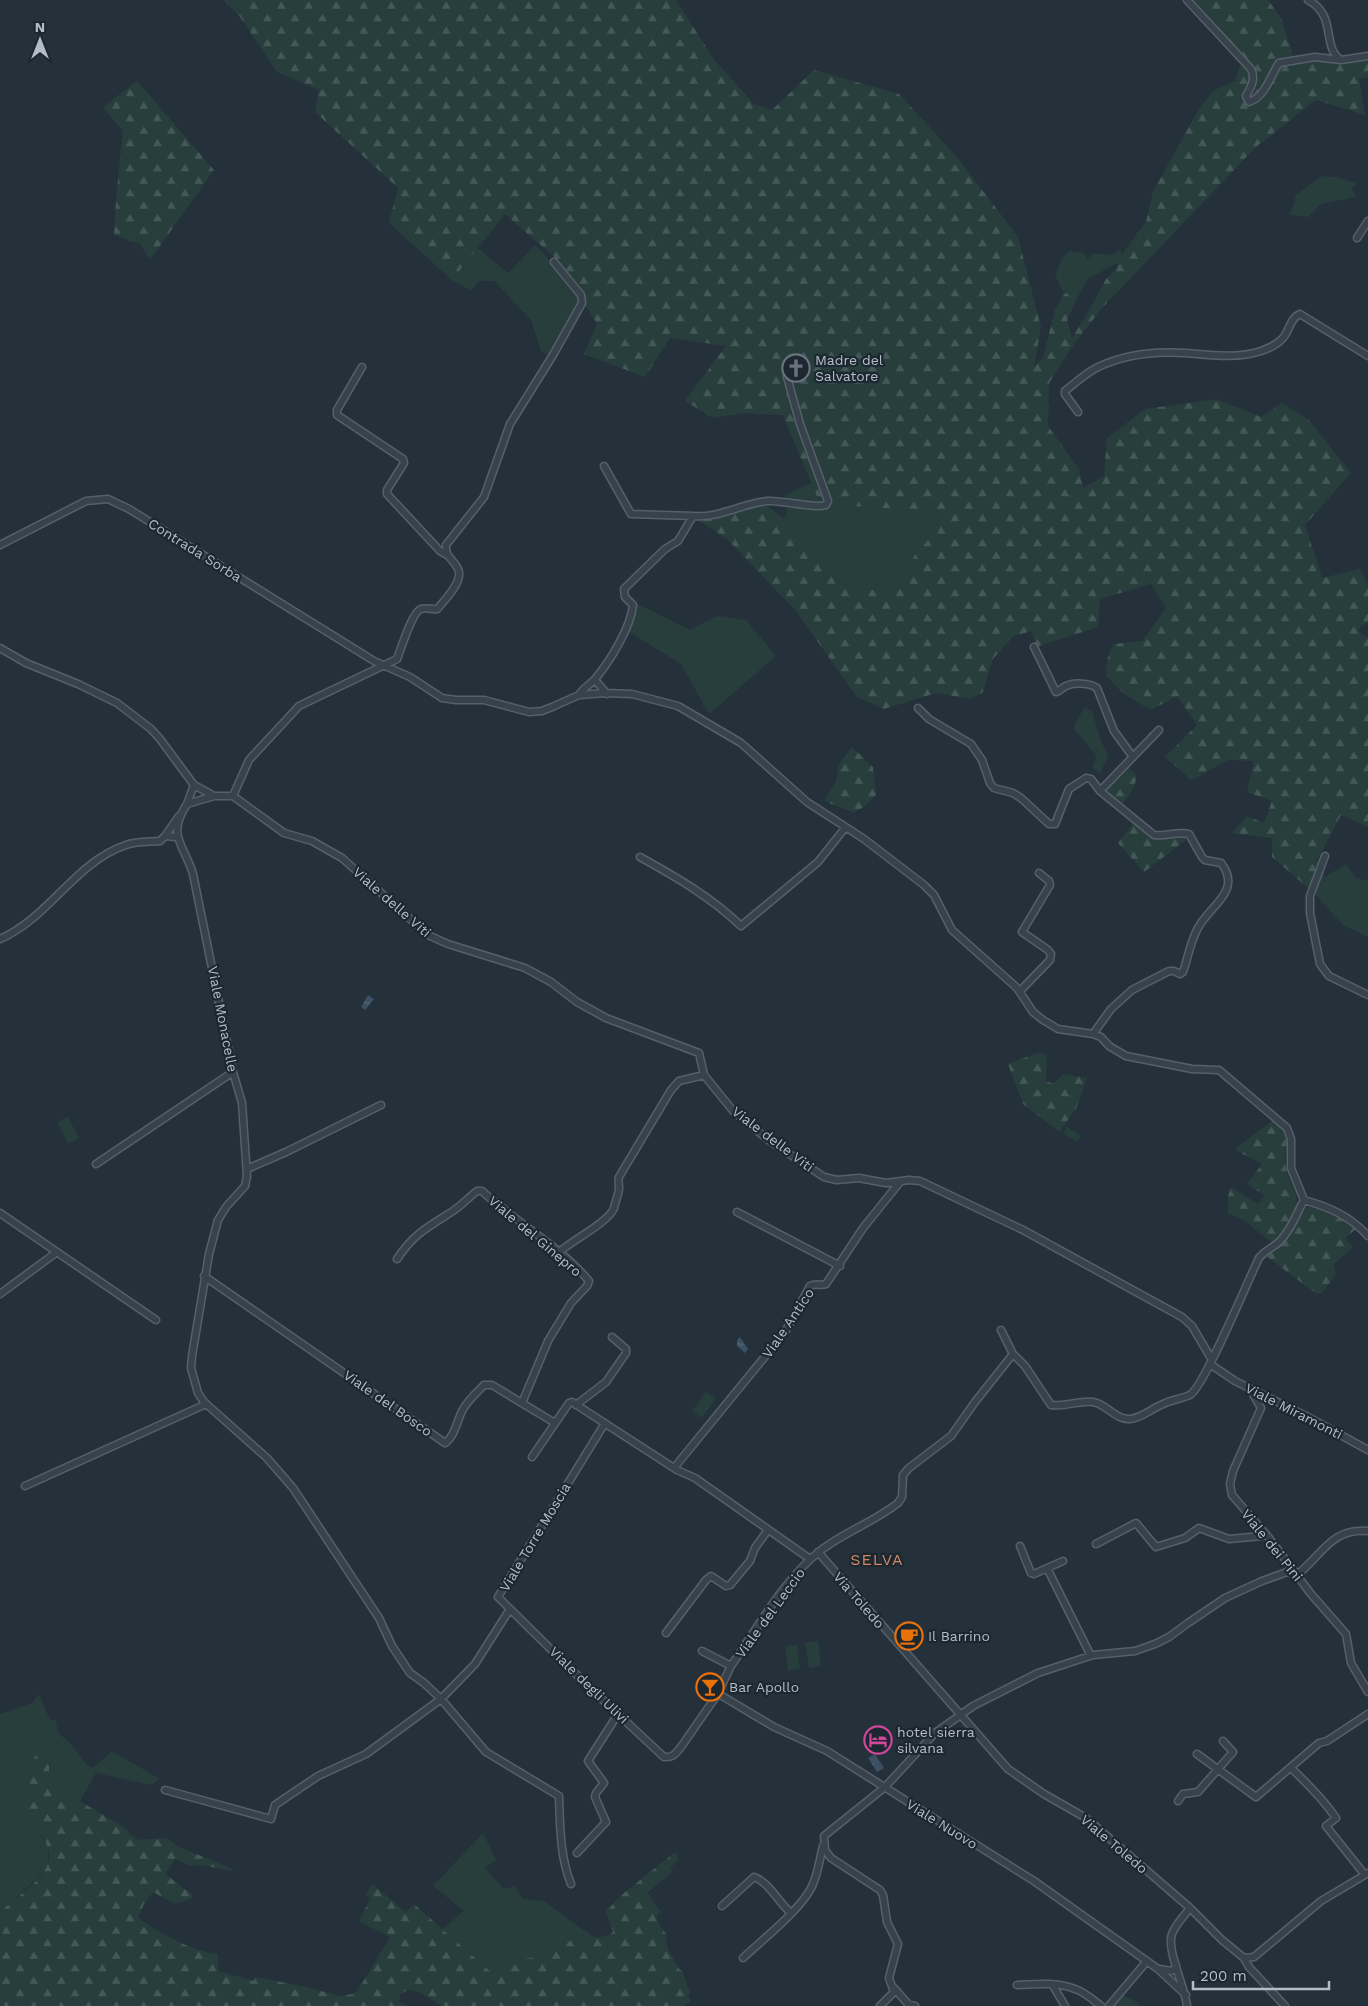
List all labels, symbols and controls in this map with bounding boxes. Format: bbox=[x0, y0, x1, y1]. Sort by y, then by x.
north arrow bbox=[15, 15, 65, 65]
text: N bbox=[35, 19, 45, 35]
place label: Madre del Salvatore bbox=[815, 352, 884, 384]
church icon: Madre del Salvatore bbox=[781, 353, 811, 383]
street label: Contrada Sorba bbox=[145, 515, 245, 585]
street label: Viale delle Viti bbox=[350, 864, 434, 940]
street label: Viale Monacelle bbox=[205, 965, 241, 1073]
street label: Viale delle Viti bbox=[729, 1103, 817, 1175]
street label: Viale del Ginepro bbox=[485, 1192, 585, 1280]
street label: Viale Antico bbox=[759, 1285, 817, 1361]
street label: Viale del Bosco bbox=[341, 1366, 435, 1440]
street label: Viale Miramonti bbox=[1243, 1380, 1345, 1442]
street label: Viale Torre Moscia bbox=[496, 1480, 574, 1594]
street label: Viale dei Pini bbox=[1238, 1506, 1306, 1584]
district label: SELVA bbox=[850, 1550, 904, 1569]
street label: Viale del Leccio bbox=[732, 1565, 808, 1661]
street label: Via Toledo bbox=[830, 1568, 888, 1632]
cafe icon: Il Barrino bbox=[894, 1621, 924, 1651]
place label: Il Barrino bbox=[928, 1628, 990, 1644]
street label: Viale degli Ulivi bbox=[546, 1643, 632, 1727]
bar icon: Bar Apollo bbox=[695, 1672, 725, 1702]
place label: Bar Apollo bbox=[729, 1679, 799, 1695]
place label: hotel sierra silvana bbox=[897, 1724, 975, 1756]
hotel icon: hotel sierra silvana bbox=[863, 1725, 893, 1755]
street label: Viale Nuovo bbox=[904, 1796, 980, 1852]
street label: Viale Toledo bbox=[1077, 1811, 1151, 1877]
scale bar bbox=[1193, 1958, 1329, 1990]
text: 200 m bbox=[1200, 1967, 1247, 1985]

